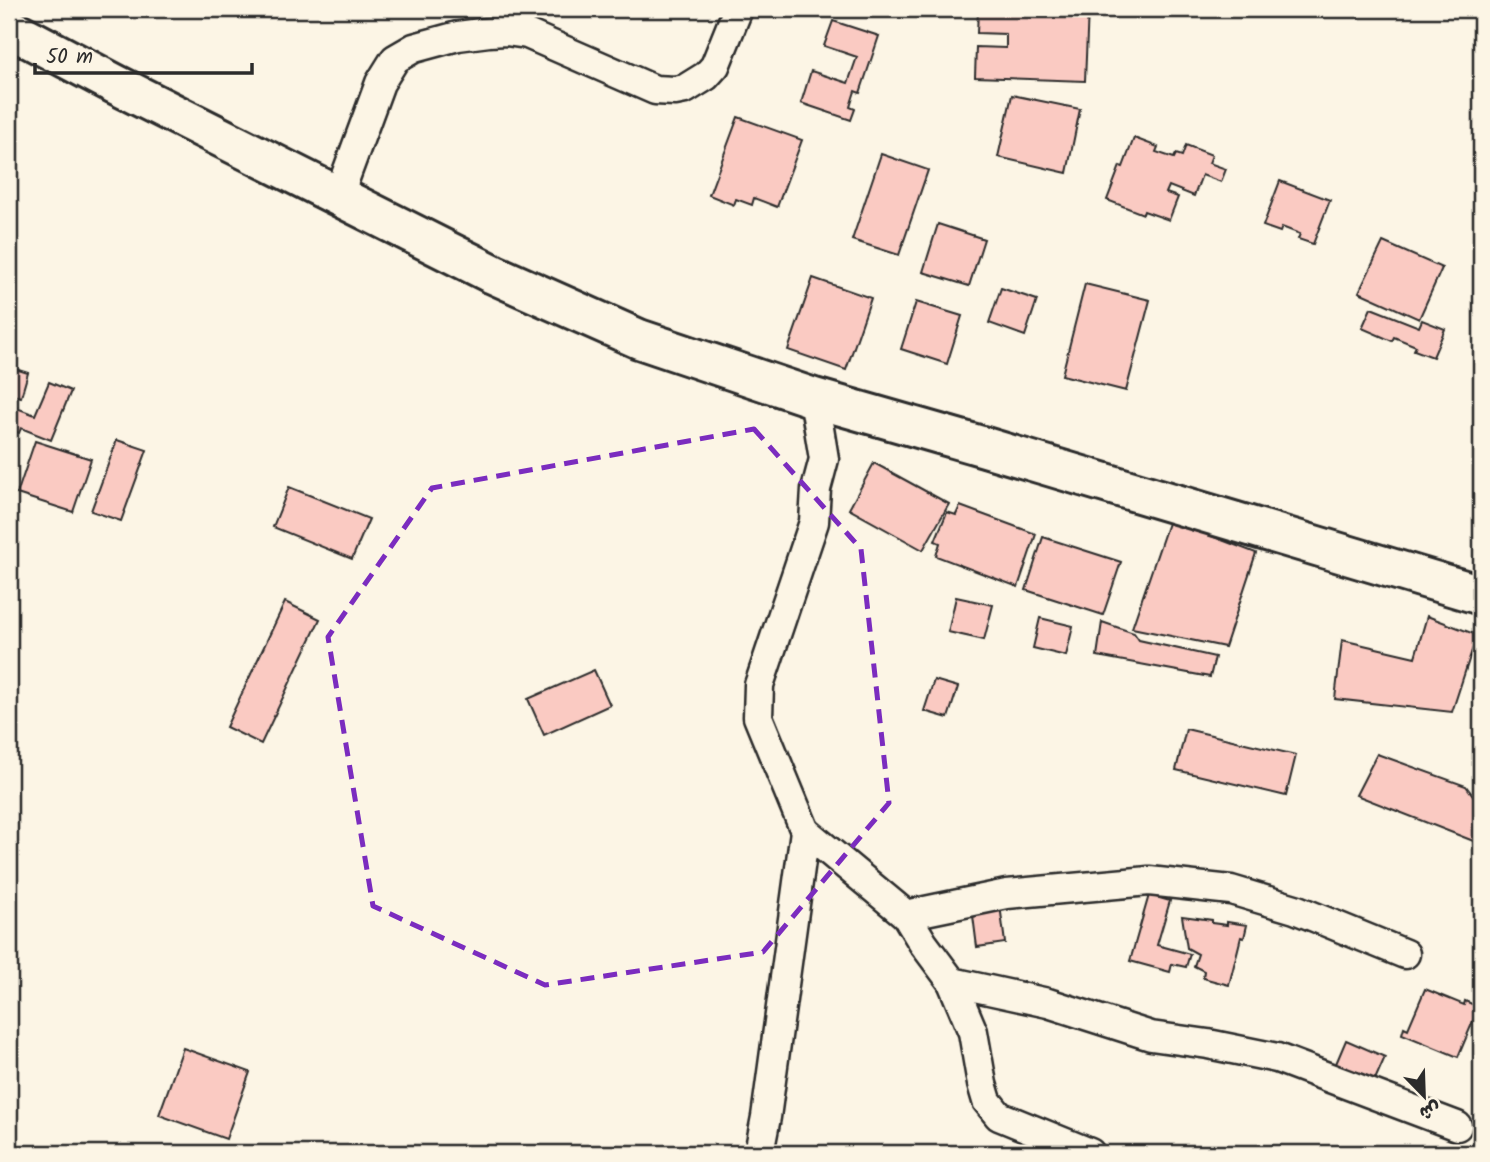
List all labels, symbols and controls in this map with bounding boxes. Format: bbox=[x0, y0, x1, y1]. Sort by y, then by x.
scale bar bbox=[35, 32, 252, 76]
text: 50 m bbox=[46, 41, 93, 74]
north arrow bbox=[1388, 1060, 1458, 1130]
text: ش bbox=[1414, 1092, 1445, 1128]

